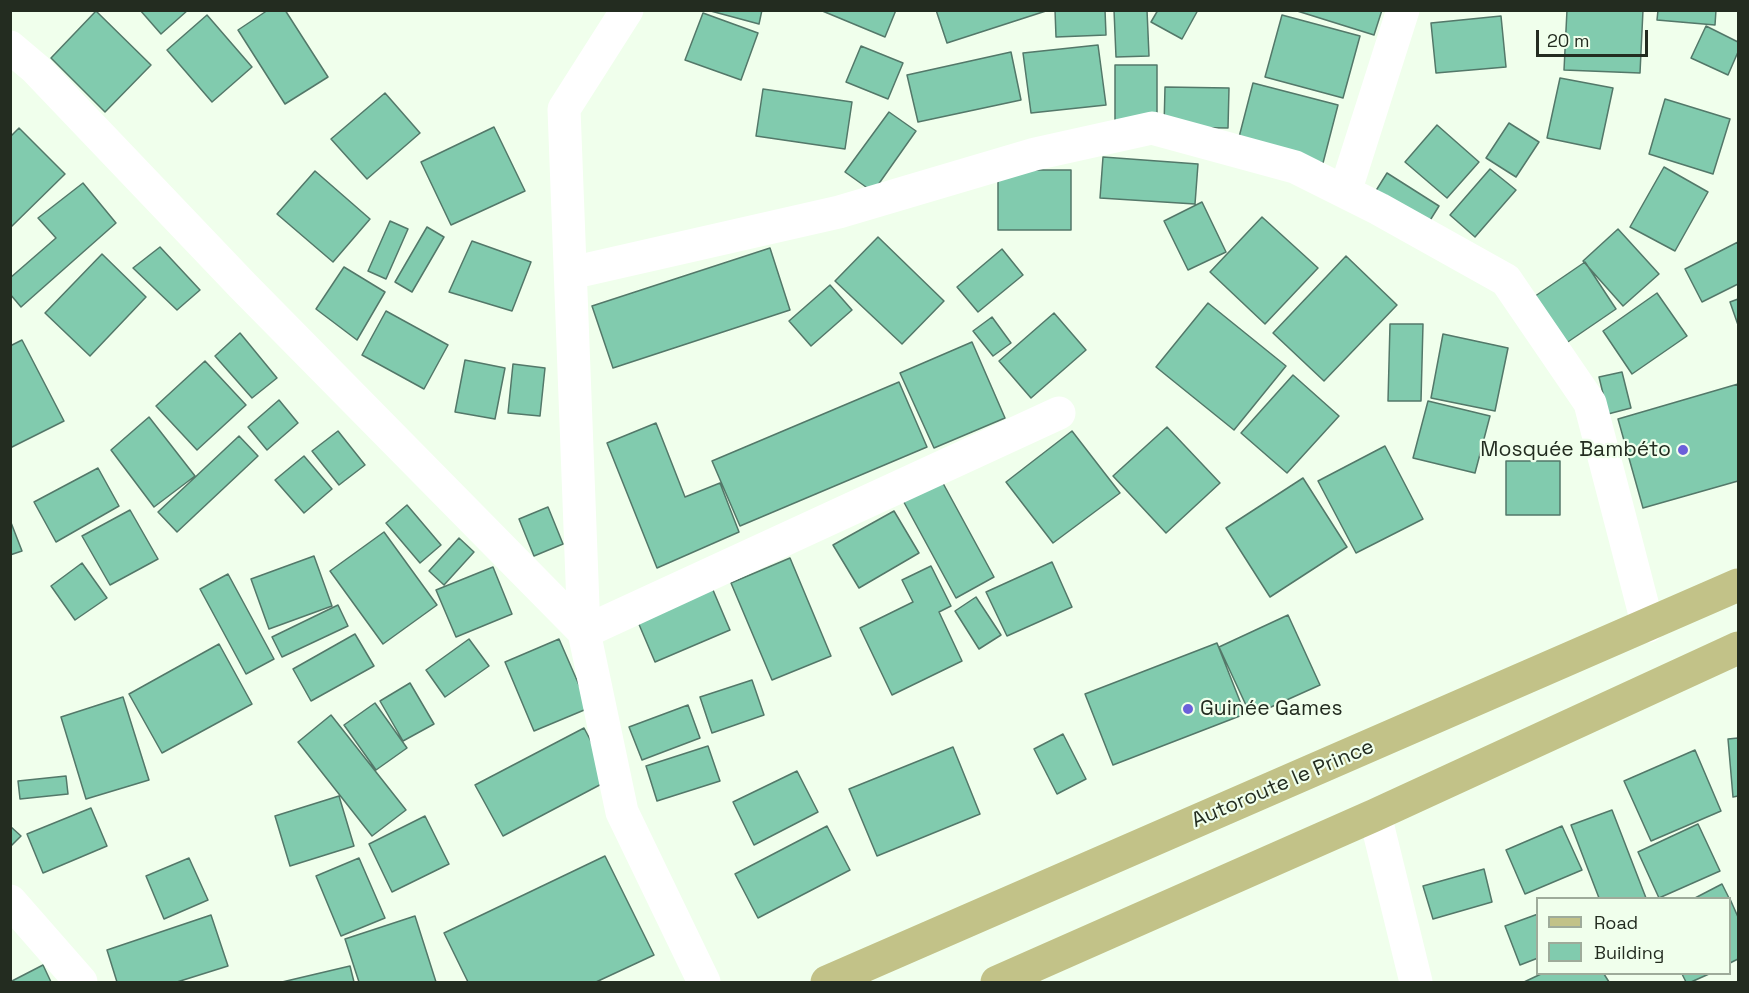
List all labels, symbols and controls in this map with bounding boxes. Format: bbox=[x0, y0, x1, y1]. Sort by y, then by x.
scale bar bbox=[1539, 18, 1652, 56]
text: 20 m bbox=[1547, 29, 1590, 52]
place label: Mosquée Bambéto bbox=[1480, 437, 1671, 463]
marker: Mosquée Bambéto bbox=[1676, 443, 1690, 457]
place label: Guinée Games bbox=[1200, 696, 1342, 722]
marker: Guinée Games bbox=[1181, 702, 1195, 716]
street label: Autoroute le Prince bbox=[1188, 734, 1378, 834]
legend bbox=[1536, 897, 1731, 975]
text: Road bbox=[1594, 911, 1638, 934]
text: Building bbox=[1594, 941, 1664, 964]

